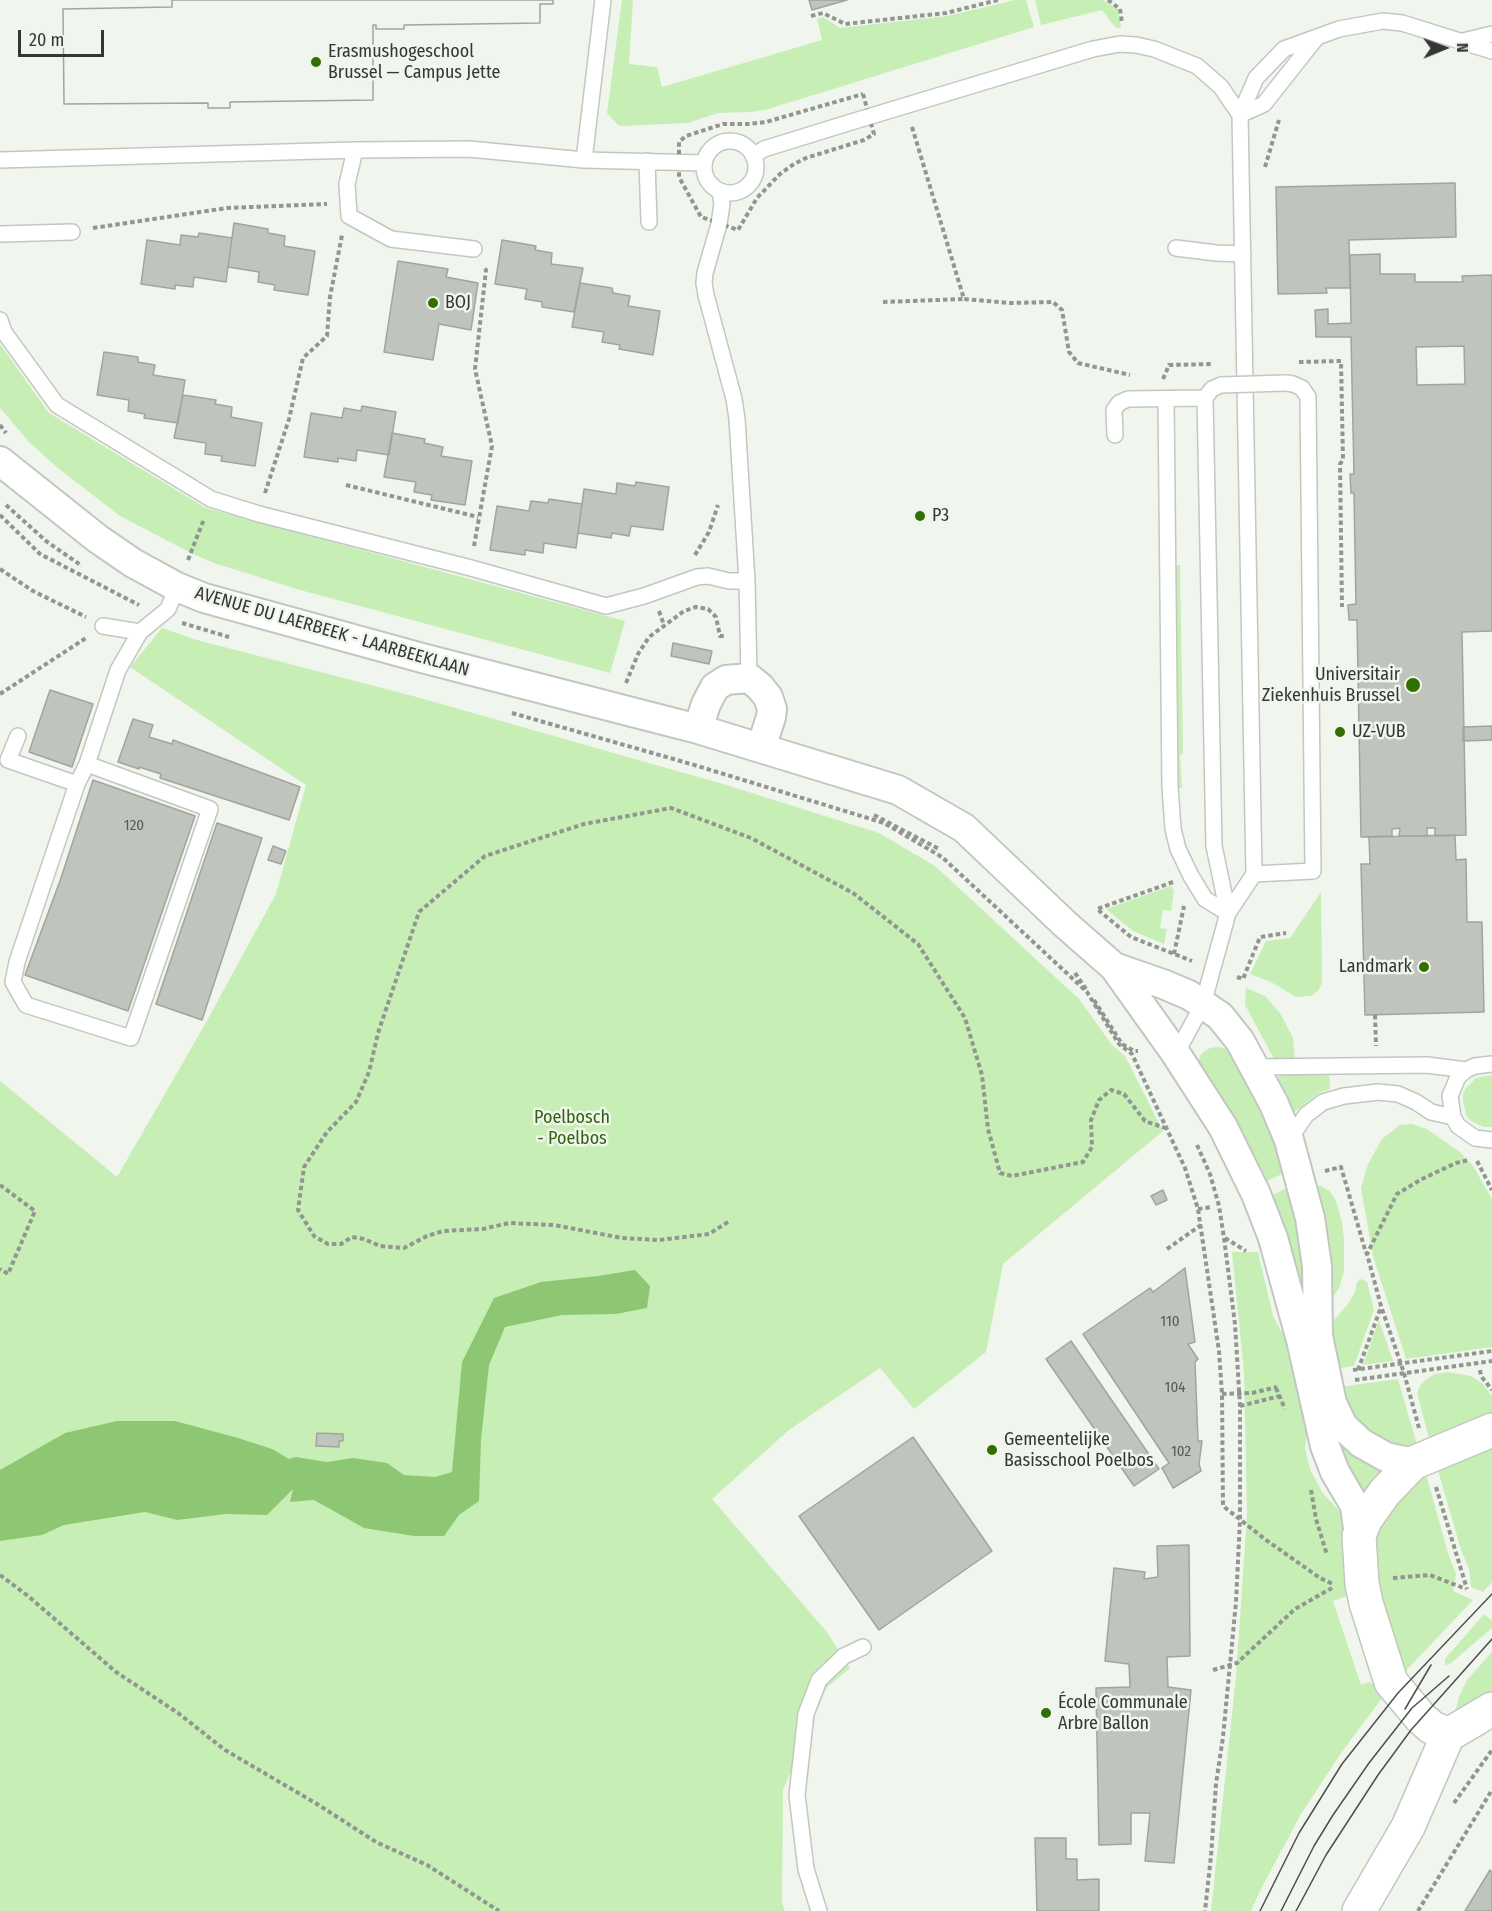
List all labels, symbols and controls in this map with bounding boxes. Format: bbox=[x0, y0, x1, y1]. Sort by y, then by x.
scale bar bbox=[21, 18, 106, 56]
north arrow bbox=[1414, 18, 1474, 78]
text: 20 m bbox=[29, 29, 64, 51]
place label: Erasmushogeschool Brussel — Campus Jette bbox=[328, 41, 500, 84]
text: N bbox=[1453, 43, 1472, 53]
marker: Erasmushogeschool Brussel — Campus Jette bbox=[309, 55, 323, 69]
place label: BOJ bbox=[445, 292, 471, 314]
marker: BOJ bbox=[426, 296, 440, 310]
place label: P3 bbox=[932, 505, 949, 527]
marker: P3 bbox=[913, 509, 927, 523]
street label: AVENUE DU LAERBEEK - LAARBEEKLAAN bbox=[192, 582, 472, 682]
place label: Universitair Ziekenhuis Brussel bbox=[1262, 664, 1400, 706]
marker: Universitair Ziekenhuis Brussel bbox=[1404, 676, 1422, 694]
place label: UZ-VUB bbox=[1352, 721, 1406, 743]
marker: UZ-VUB bbox=[1333, 725, 1347, 739]
house number: 120 bbox=[124, 817, 144, 835]
place label: Landmark bbox=[1339, 956, 1412, 978]
marker: Landmark bbox=[1417, 960, 1431, 974]
park label: Poelbosch - Poelbos bbox=[534, 1107, 610, 1150]
house number: 110 bbox=[1160, 1313, 1180, 1331]
house number: 104 bbox=[1165, 1379, 1185, 1397]
place label: Gemeentelijke Basisschool Poelbos bbox=[1004, 1429, 1154, 1472]
marker: Gemeentelijke Basisschool Poelbos bbox=[985, 1443, 999, 1457]
house number: 102 bbox=[1171, 1443, 1191, 1461]
place label: École Communale Arbre Ballon bbox=[1058, 1692, 1188, 1734]
marker: École Communale Arbre Ballon bbox=[1039, 1706, 1053, 1720]

